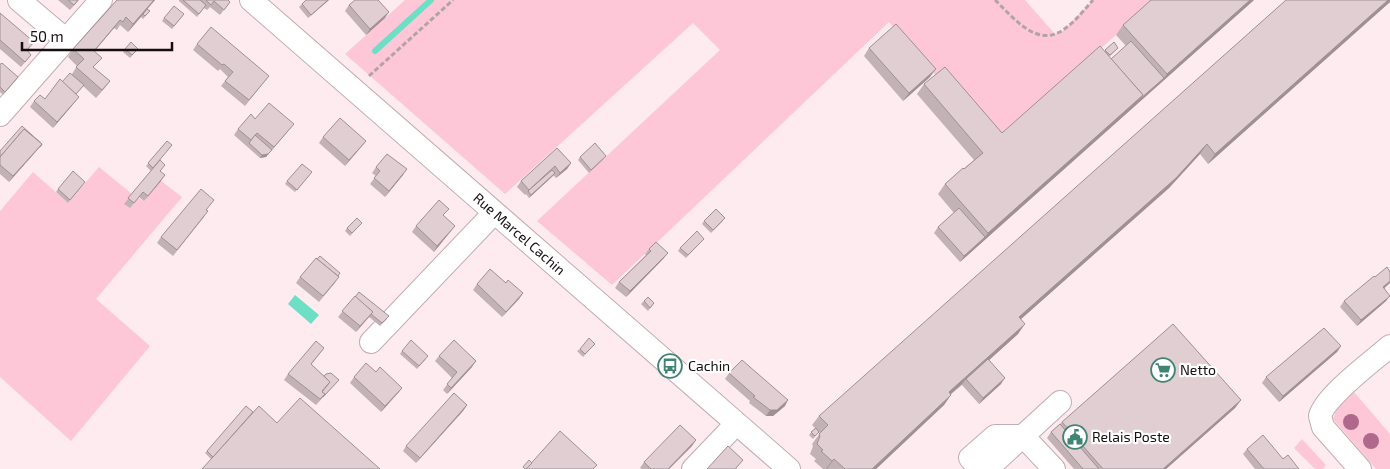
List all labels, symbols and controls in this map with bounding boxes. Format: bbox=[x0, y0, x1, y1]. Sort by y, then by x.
scale bar bbox=[22, 20, 172, 52]
text: 50 m bbox=[30, 27, 64, 45]
street label: Rue Marcel Cachin bbox=[470, 189, 569, 278]
bus stop icon: Cachin bbox=[657, 353, 683, 379]
place label: Cachin bbox=[688, 357, 730, 374]
supermarket icon: Netto bbox=[1150, 357, 1176, 383]
place label: Netto bbox=[1180, 361, 1216, 378]
public building icon: Relais Poste bbox=[1062, 424, 1088, 450]
place label: Relais Poste bbox=[1092, 428, 1170, 445]

